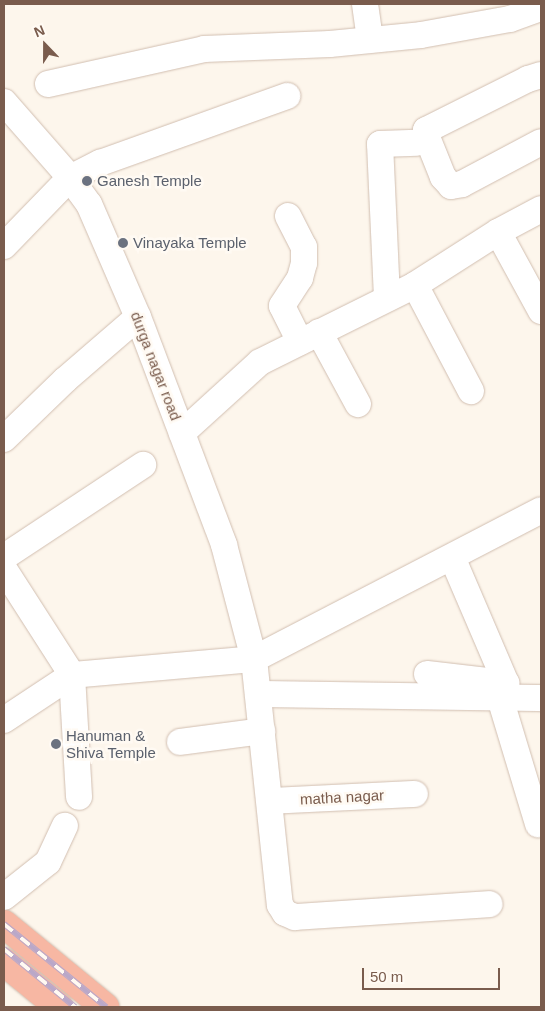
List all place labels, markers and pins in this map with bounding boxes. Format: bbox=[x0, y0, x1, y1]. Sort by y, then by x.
place label: Ganesh Temple bbox=[97, 172, 202, 190]
marker: Ganesh Temple bbox=[81, 175, 93, 187]
place label: Vinayaka Temple bbox=[133, 234, 247, 252]
marker: Vinayaka Temple bbox=[117, 237, 129, 249]
place label: Hanuman & Shiva Temple bbox=[66, 726, 156, 761]
marker: Hanuman & Shiva Temple bbox=[50, 738, 62, 750]

